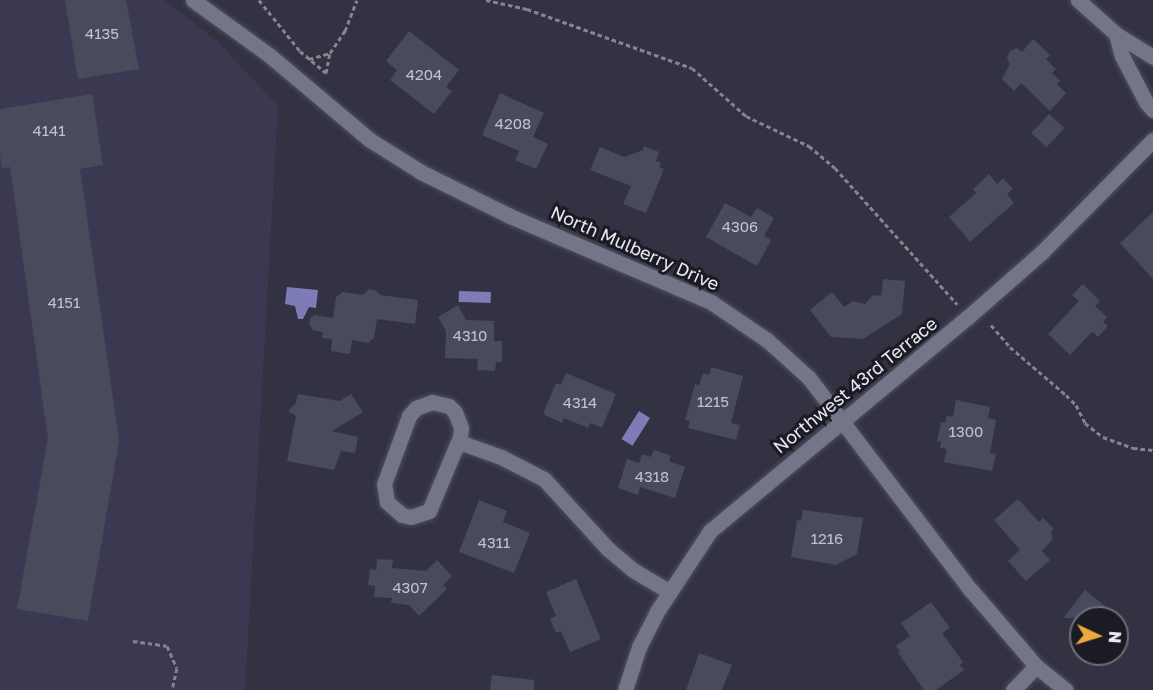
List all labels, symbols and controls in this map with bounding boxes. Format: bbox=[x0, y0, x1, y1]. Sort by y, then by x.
house number: 4135 bbox=[85, 25, 119, 43]
house number: 4204 bbox=[406, 66, 442, 84]
house number: 4208 bbox=[495, 115, 531, 133]
house number: 4141 bbox=[33, 122, 65, 140]
street label: North Mulberry Drive bbox=[547, 201, 723, 295]
house number: 4306 bbox=[722, 218, 758, 236]
house number: 4151 bbox=[48, 294, 80, 312]
street label: Northwest 43rd Terrace bbox=[769, 312, 941, 458]
house number: 4310 bbox=[453, 327, 487, 345]
house number: 1215 bbox=[697, 393, 729, 411]
house number: 4314 bbox=[563, 394, 597, 412]
house number: 1300 bbox=[949, 423, 983, 441]
house number: 4318 bbox=[635, 468, 669, 486]
house number: 1216 bbox=[811, 530, 843, 548]
house number: 4311 bbox=[478, 534, 510, 552]
house number: 4307 bbox=[392, 579, 428, 597]
north arrow bbox=[1069, 606, 1129, 666]
text: N bbox=[1105, 630, 1125, 644]

